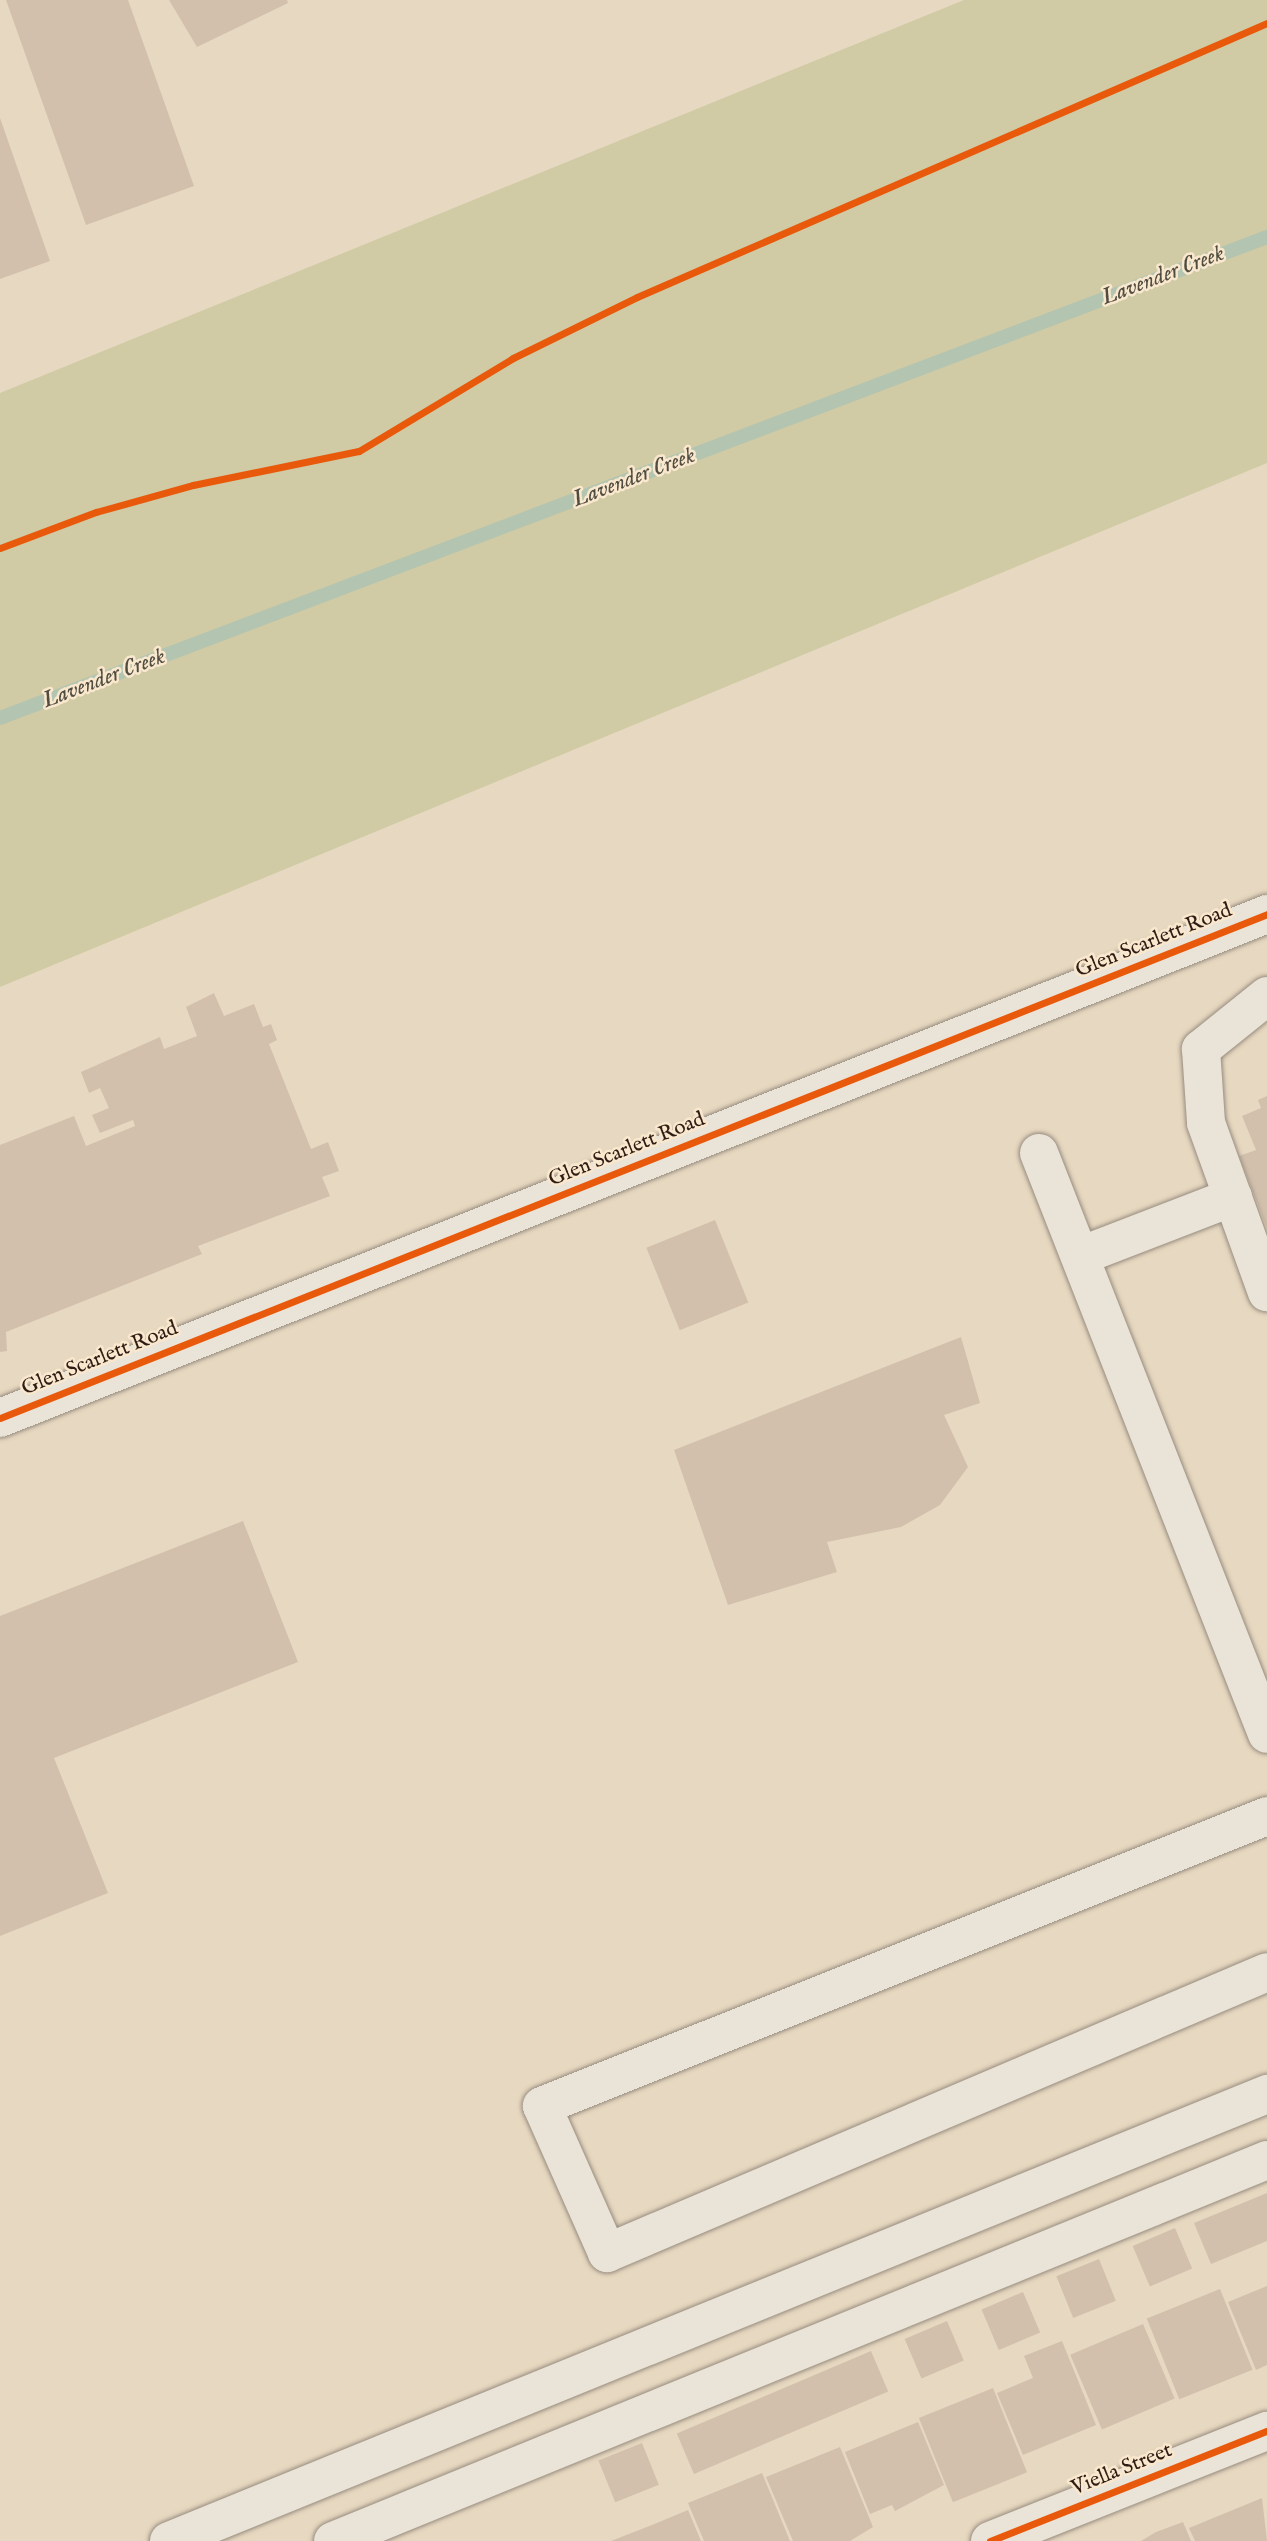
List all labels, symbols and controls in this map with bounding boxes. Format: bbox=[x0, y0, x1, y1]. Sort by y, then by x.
water label: Lavender Creek bbox=[1098, 240, 1228, 312]
water label: Lavender Creek bbox=[569, 442, 699, 514]
water label: Lavender Creek bbox=[39, 643, 169, 715]
street label: Glen Scarlett Road bbox=[1072, 898, 1236, 984]
street label: Glen Scarlett Road bbox=[545, 1107, 709, 1193]
street label: Glen Scarlett Road bbox=[18, 1316, 182, 1402]
street label: Viella Street bbox=[1068, 2438, 1176, 2502]

